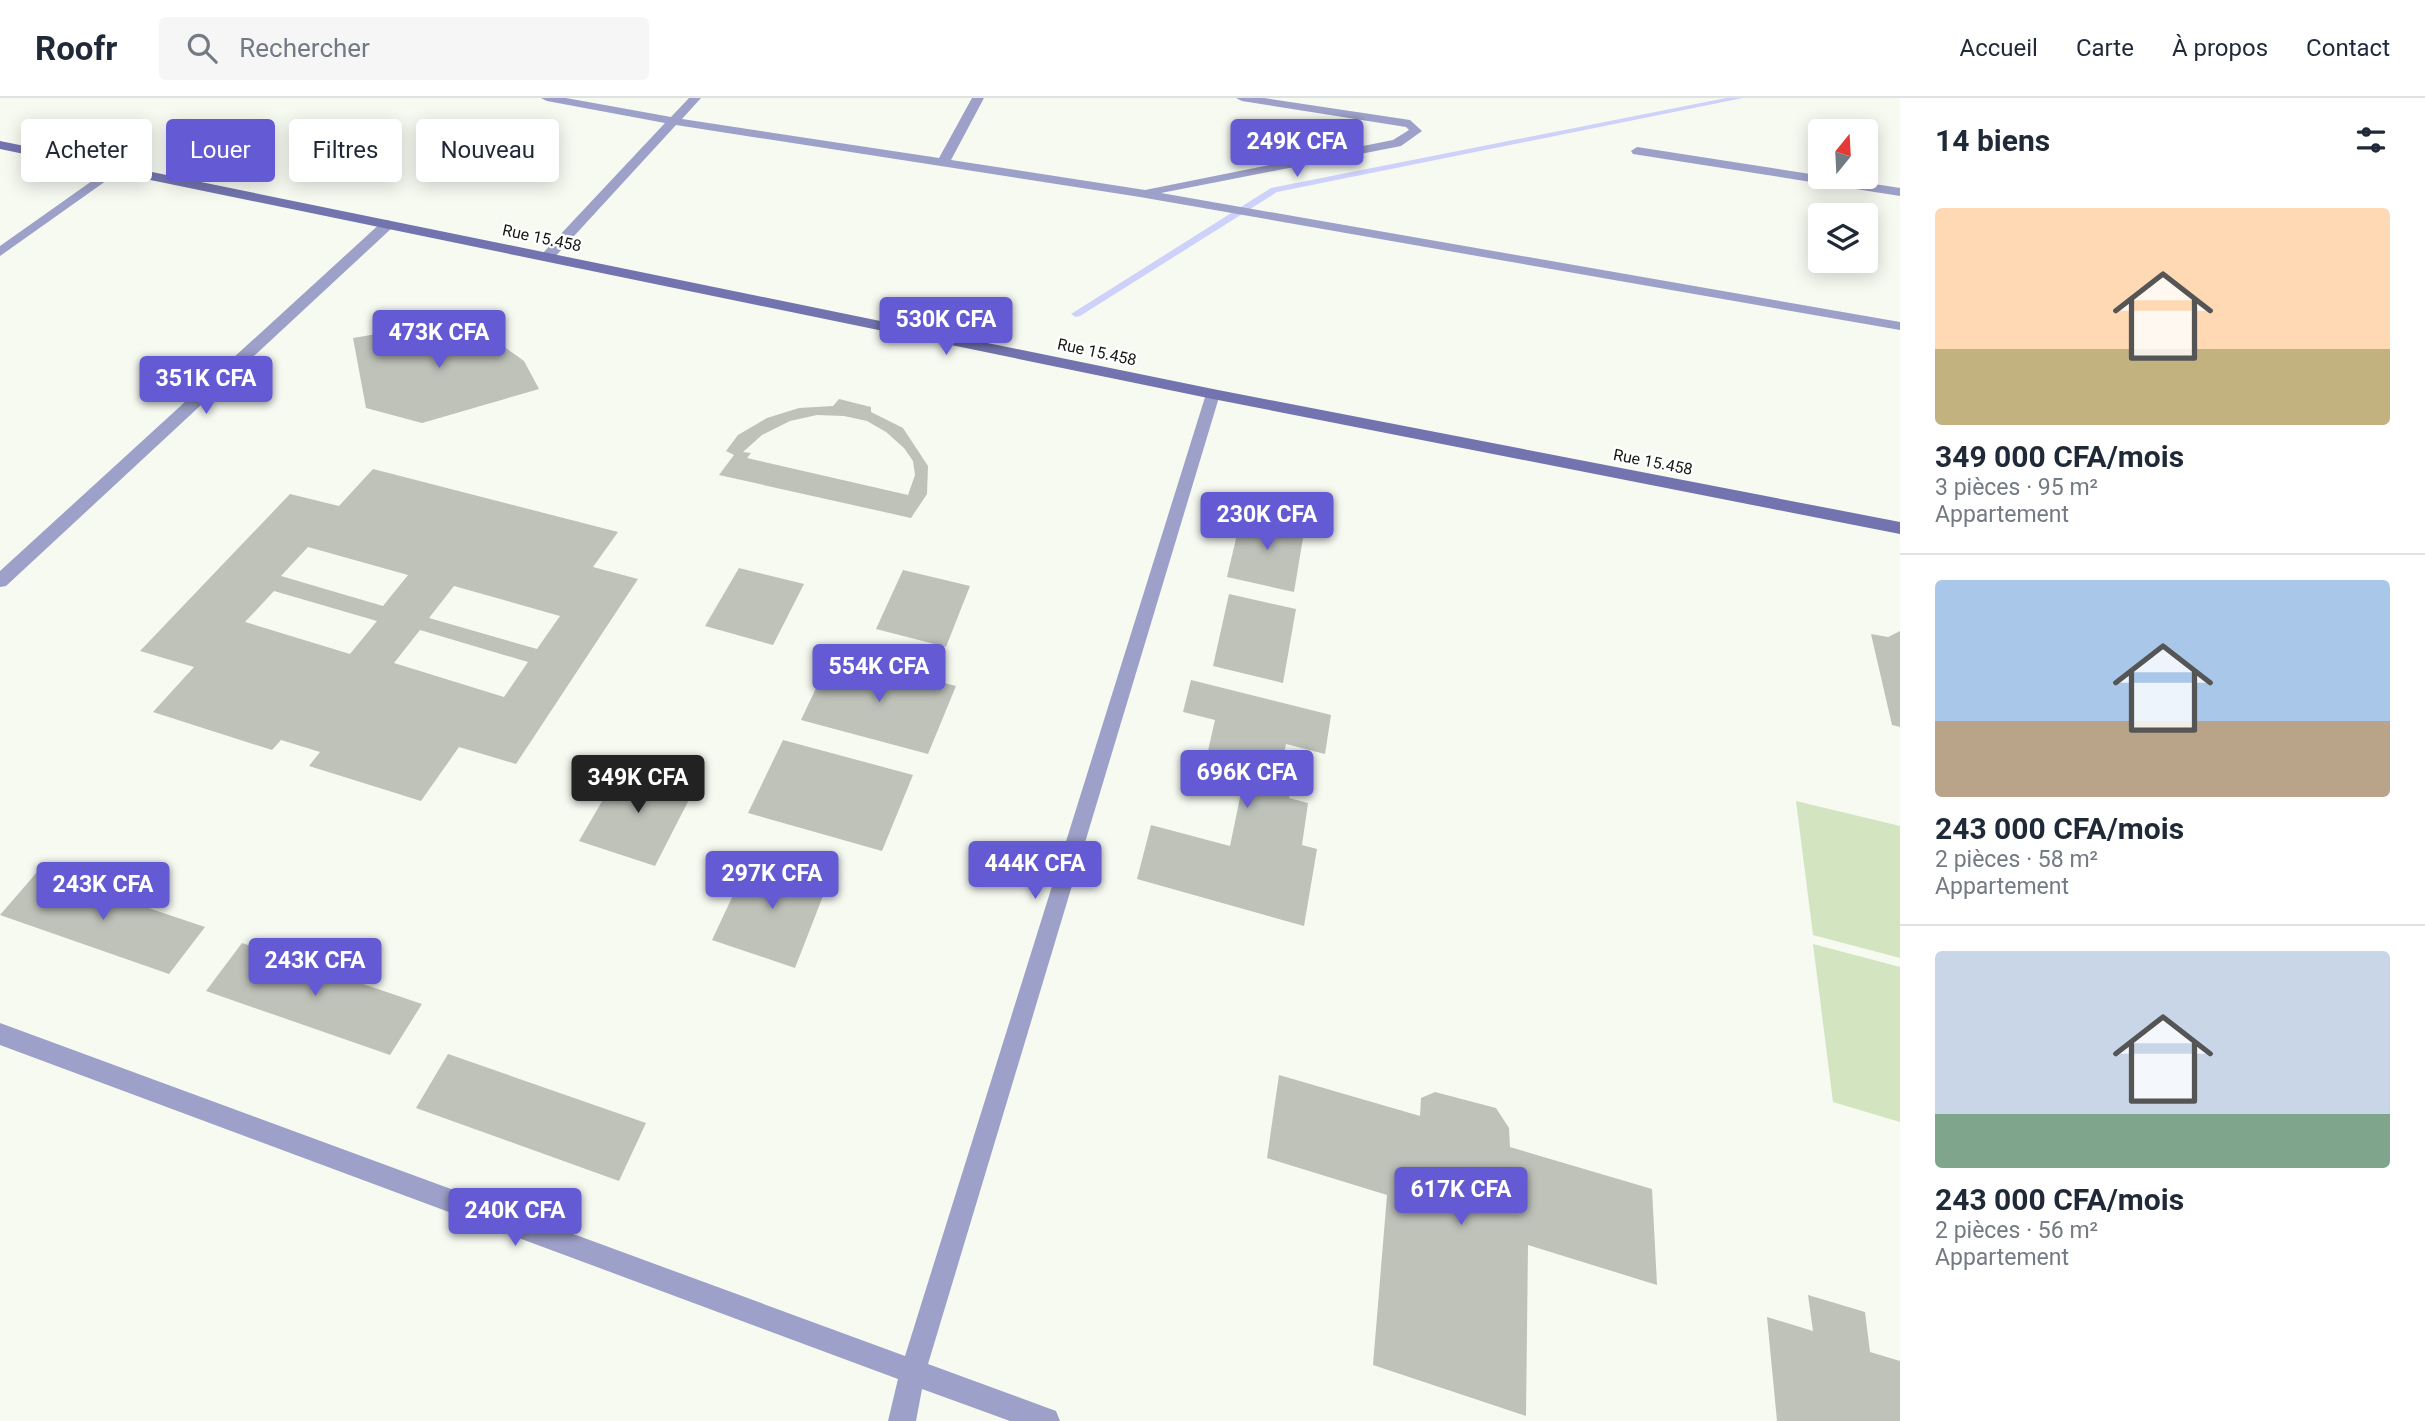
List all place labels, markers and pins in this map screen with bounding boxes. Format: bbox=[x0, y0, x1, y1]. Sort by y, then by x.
pin: 249K CFA bbox=[1225, 120, 1369, 179]
pin: 530K CFA bbox=[874, 298, 1018, 357]
pin: 473K CFA bbox=[367, 310, 511, 370]
pin: 351K CFA bbox=[134, 356, 278, 416]
pin: 230K CFA bbox=[1195, 492, 1339, 552]
pin: 554K CFA bbox=[807, 644, 951, 704]
pin: 696K CFA bbox=[1175, 750, 1319, 810]
pin: 349K CFA bbox=[566, 756, 710, 815]
pin: 444K CFA bbox=[963, 842, 1107, 901]
pin: 297K CFA bbox=[700, 852, 844, 911]
pin: 243K CFA bbox=[31, 862, 175, 922]
pin: 243K CFA bbox=[243, 939, 387, 998]
pin: 617K CFA bbox=[1389, 1168, 1533, 1227]
pin: 240K CFA bbox=[443, 1188, 587, 1248]

